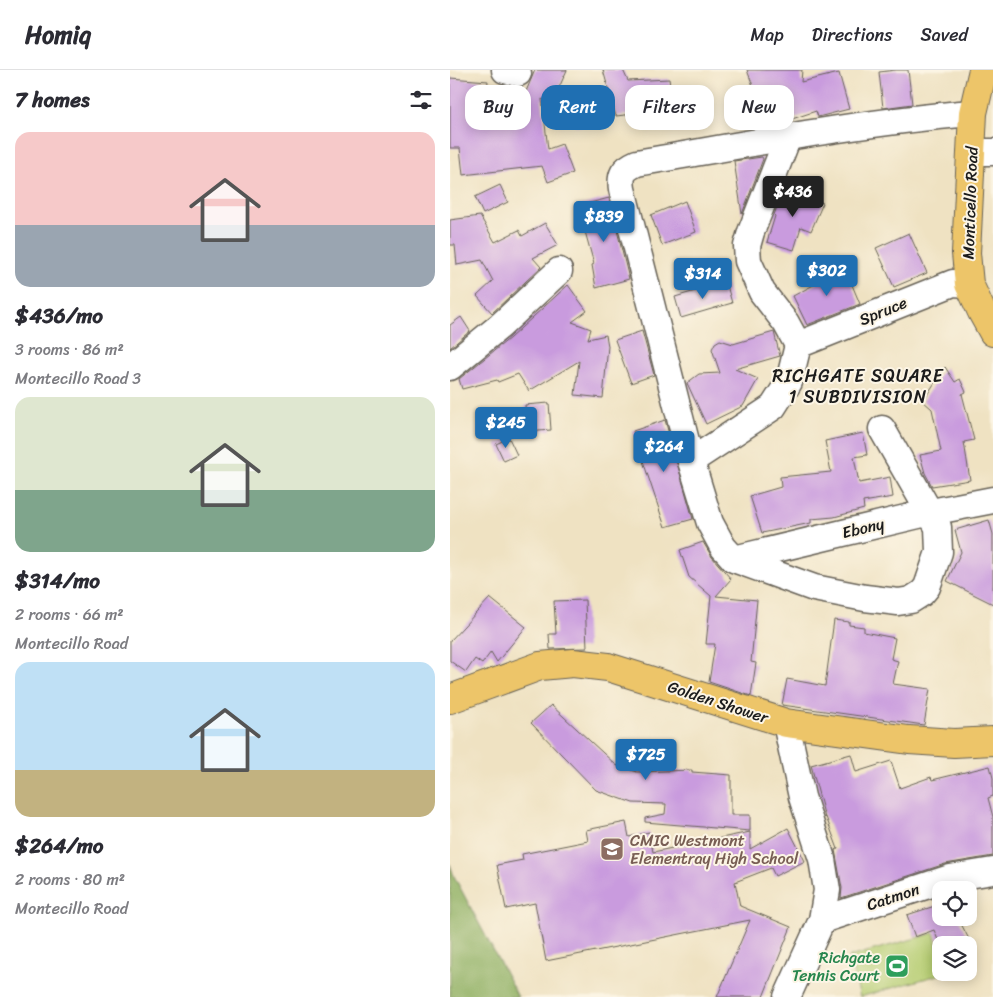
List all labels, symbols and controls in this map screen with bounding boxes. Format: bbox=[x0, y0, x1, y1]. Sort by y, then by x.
text: Homiq bbox=[25, 14, 91, 56]
text: Map bbox=[751, 19, 784, 51]
text: Directions bbox=[812, 19, 893, 51]
text: Saved bbox=[921, 19, 968, 51]
text: 7 homes bbox=[15, 81, 90, 119]
chip: Buy bbox=[465, 85, 531, 130]
chip: Rent bbox=[541, 85, 615, 130]
chip: Filters bbox=[625, 85, 714, 130]
chip: New bbox=[724, 85, 794, 130]
icon: filters bbox=[407, 86, 435, 114]
street label: Monticello Road bbox=[954, 145, 987, 260]
icon: home bbox=[180, 165, 270, 255]
pin: $436 bbox=[763, 176, 823, 218]
text: $436 bbox=[774, 177, 812, 206]
pin: $839 bbox=[574, 200, 634, 243]
text: $839 bbox=[584, 202, 624, 231]
pin: $302 bbox=[797, 254, 857, 297]
text: $302 bbox=[808, 256, 846, 285]
pin: $314 bbox=[673, 258, 733, 300]
text: $314 bbox=[685, 259, 721, 288]
street label: Spruce bbox=[854, 288, 912, 334]
text: $436/mo bbox=[15, 297, 103, 335]
text: 3 rooms · 86 m² bbox=[15, 335, 124, 364]
district label: RICHGATE SQUARE 1 SUBDIVISION bbox=[772, 360, 944, 413]
text: Montecillo Road 3 bbox=[15, 364, 141, 393]
pin: $245 bbox=[476, 406, 536, 449]
text: $245 bbox=[486, 408, 526, 437]
icon: home bbox=[180, 430, 270, 520]
pin: $264 bbox=[634, 430, 694, 473]
text: $264 bbox=[644, 432, 684, 461]
street label: Ebony bbox=[839, 509, 888, 547]
text: $314/mo bbox=[15, 562, 100, 600]
text: 2 rooms · 66 m² bbox=[15, 600, 124, 629]
text: Montecillo Road bbox=[15, 629, 128, 658]
street label: Golden Shower bbox=[664, 672, 773, 732]
icon: home bbox=[180, 695, 270, 785]
pin: $725 bbox=[616, 738, 676, 781]
text: $725 bbox=[627, 740, 665, 769]
place label: CMIC Westmont Elementray High School bbox=[630, 826, 799, 873]
text: $264/mo bbox=[15, 827, 104, 865]
school or university icon: CMIC Westmont Elementray High School bbox=[599, 836, 625, 862]
text: 2 rooms · 80 m² bbox=[15, 865, 125, 894]
street label: Catmon bbox=[863, 875, 924, 919]
map controls bbox=[932, 881, 977, 981]
button: locate bbox=[932, 881, 977, 926]
text: Montecillo Road bbox=[15, 894, 128, 923]
button: layers bbox=[932, 936, 977, 981]
place label: Richgate Tennis Court bbox=[792, 943, 880, 990]
sports icon: Richgate Tennis Court bbox=[884, 953, 910, 979]

